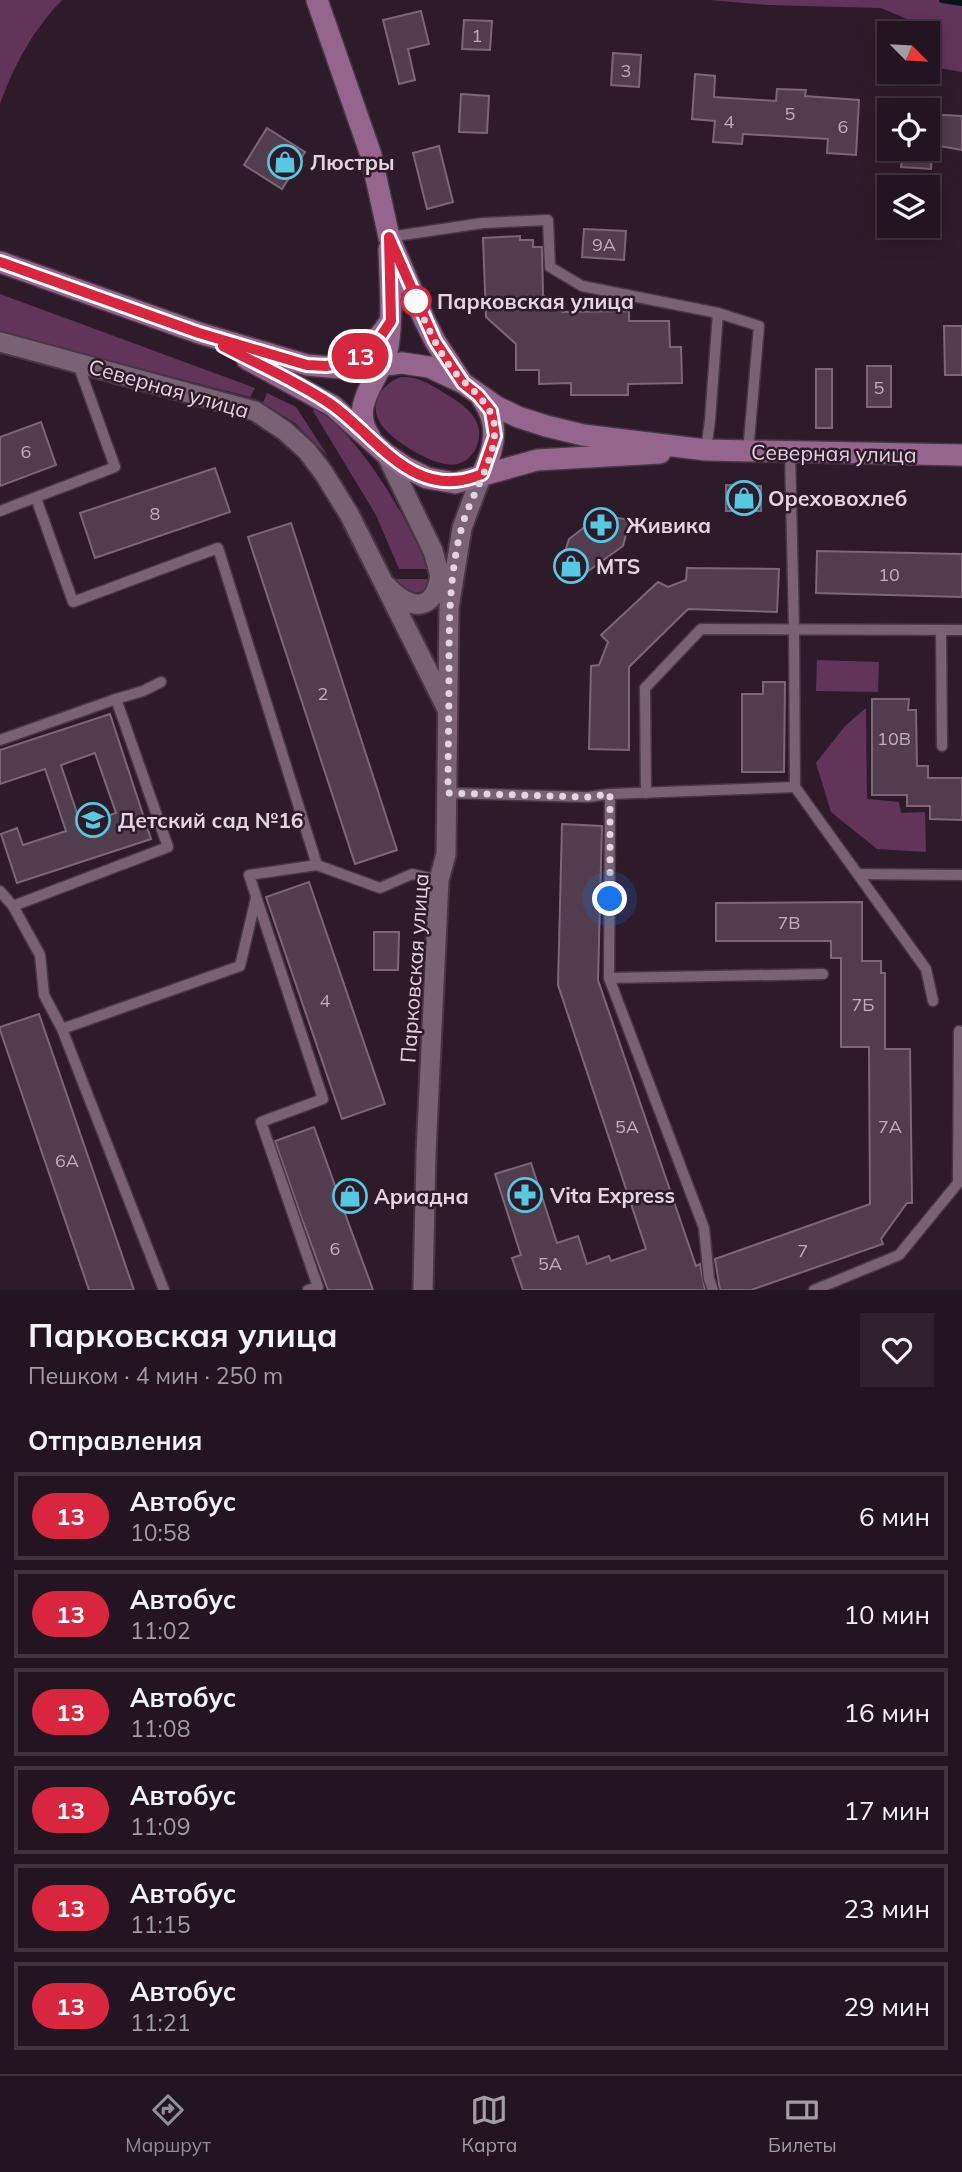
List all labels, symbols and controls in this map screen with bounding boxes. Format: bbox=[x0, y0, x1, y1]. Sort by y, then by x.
north arrow bbox=[877, 21, 940, 84]
map controls bbox=[877, 21, 940, 238]
house number: 1 bbox=[472, 24, 482, 47]
house number: 3 bbox=[621, 59, 631, 82]
button: locate bbox=[877, 98, 940, 161]
house number: 5 bbox=[785, 102, 796, 125]
house number: 4 bbox=[724, 110, 735, 133]
house number: 6 bbox=[838, 115, 848, 138]
shop icon: Люстры bbox=[266, 143, 304, 181]
place label: Люстры bbox=[310, 149, 395, 175]
button: layers bbox=[877, 175, 940, 238]
house number: 9А bbox=[592, 233, 616, 256]
marker: Парковская улица bbox=[401, 286, 431, 316]
place label: Парковская улица bbox=[437, 288, 634, 314]
line badge: 13 bbox=[328, 333, 392, 379]
text: 13 bbox=[346, 341, 374, 371]
street label: Северная улица bbox=[86, 353, 252, 423]
house number: 5 bbox=[874, 376, 885, 399]
street label: Северная улица bbox=[751, 439, 917, 467]
house number: 6 bbox=[21, 440, 31, 463]
shop icon: Ореховохлеб bbox=[725, 479, 763, 517]
place label: Ореховохлеб bbox=[768, 485, 908, 511]
house number: 8 bbox=[150, 502, 160, 525]
pharmacy icon: Живика bbox=[582, 506, 620, 544]
place label: Живика bbox=[626, 512, 711, 538]
shop icon: MTS bbox=[552, 547, 590, 585]
place label: MTS bbox=[596, 553, 640, 579]
house number: 10 bbox=[878, 563, 900, 586]
house number: 2 bbox=[318, 682, 328, 705]
house number: 10В bbox=[877, 727, 911, 750]
school or university icon: Детский сад №16 bbox=[74, 801, 112, 839]
place label: Детский сад №16 bbox=[118, 807, 303, 833]
street label: Парковская улица bbox=[394, 872, 434, 1064]
your location bbox=[592, 881, 627, 916]
house number: 7В bbox=[777, 911, 801, 934]
house number: 4 bbox=[320, 989, 331, 1012]
house number: 7Б bbox=[852, 993, 875, 1016]
house number: 5А bbox=[615, 1115, 639, 1138]
house number: 7А bbox=[878, 1115, 902, 1138]
house number: 6А bbox=[55, 1149, 79, 1172]
pharmacy icon: Vita Express bbox=[506, 1176, 544, 1214]
shop icon: Ариадна bbox=[331, 1177, 369, 1215]
place label: Vita Express bbox=[549, 1182, 675, 1208]
place label: Ариадна bbox=[374, 1183, 469, 1209]
house number: 6 bbox=[330, 1237, 340, 1260]
house number: 7 bbox=[798, 1239, 808, 1262]
house number: 5А bbox=[538, 1252, 562, 1275]
button: heart bbox=[860, 1313, 934, 1387]
text: Парковская улица bbox=[28, 1314, 338, 1355]
text: Пешком · 4 мин · 250 m bbox=[28, 1361, 283, 1390]
text: Отправления bbox=[28, 1424, 202, 1457]
text: Автобус bbox=[130, 1485, 236, 1518]
text: 6 мин bbox=[859, 1500, 930, 1533]
text: 13 bbox=[56, 1501, 85, 1531]
text: 10:58 bbox=[130, 1518, 190, 1547]
text: Автобус bbox=[130, 1583, 236, 1616]
text: 10 мин bbox=[843, 1598, 930, 1631]
text: 13 bbox=[56, 1599, 85, 1629]
text: 11:02 bbox=[130, 1616, 190, 1645]
text: Автобус bbox=[130, 1681, 236, 1714]
text: 16 мин bbox=[843, 1696, 930, 1729]
text: 13 bbox=[56, 1697, 85, 1727]
text: 11:08 bbox=[130, 1714, 190, 1743]
text: Автобус bbox=[130, 1779, 236, 1812]
text: 17 мин bbox=[843, 1794, 930, 1827]
text: 13 bbox=[56, 1795, 85, 1825]
text: 11:09 bbox=[130, 1812, 190, 1841]
text: Автобус bbox=[130, 1877, 236, 1910]
text: 23 мин bbox=[843, 1892, 930, 1925]
text: 13 bbox=[56, 1893, 85, 1923]
text: 11:15 bbox=[130, 1910, 190, 1939]
text: Автобус bbox=[130, 1975, 236, 2008]
text: 29 мин bbox=[843, 1990, 930, 2023]
text: 13 bbox=[56, 1991, 85, 2021]
text: 11:21 bbox=[130, 2008, 190, 2037]
tab: Маршрут bbox=[125, 2091, 211, 2157]
tab: Карта bbox=[461, 2091, 517, 2157]
tab: Билеты bbox=[768, 2091, 837, 2157]

